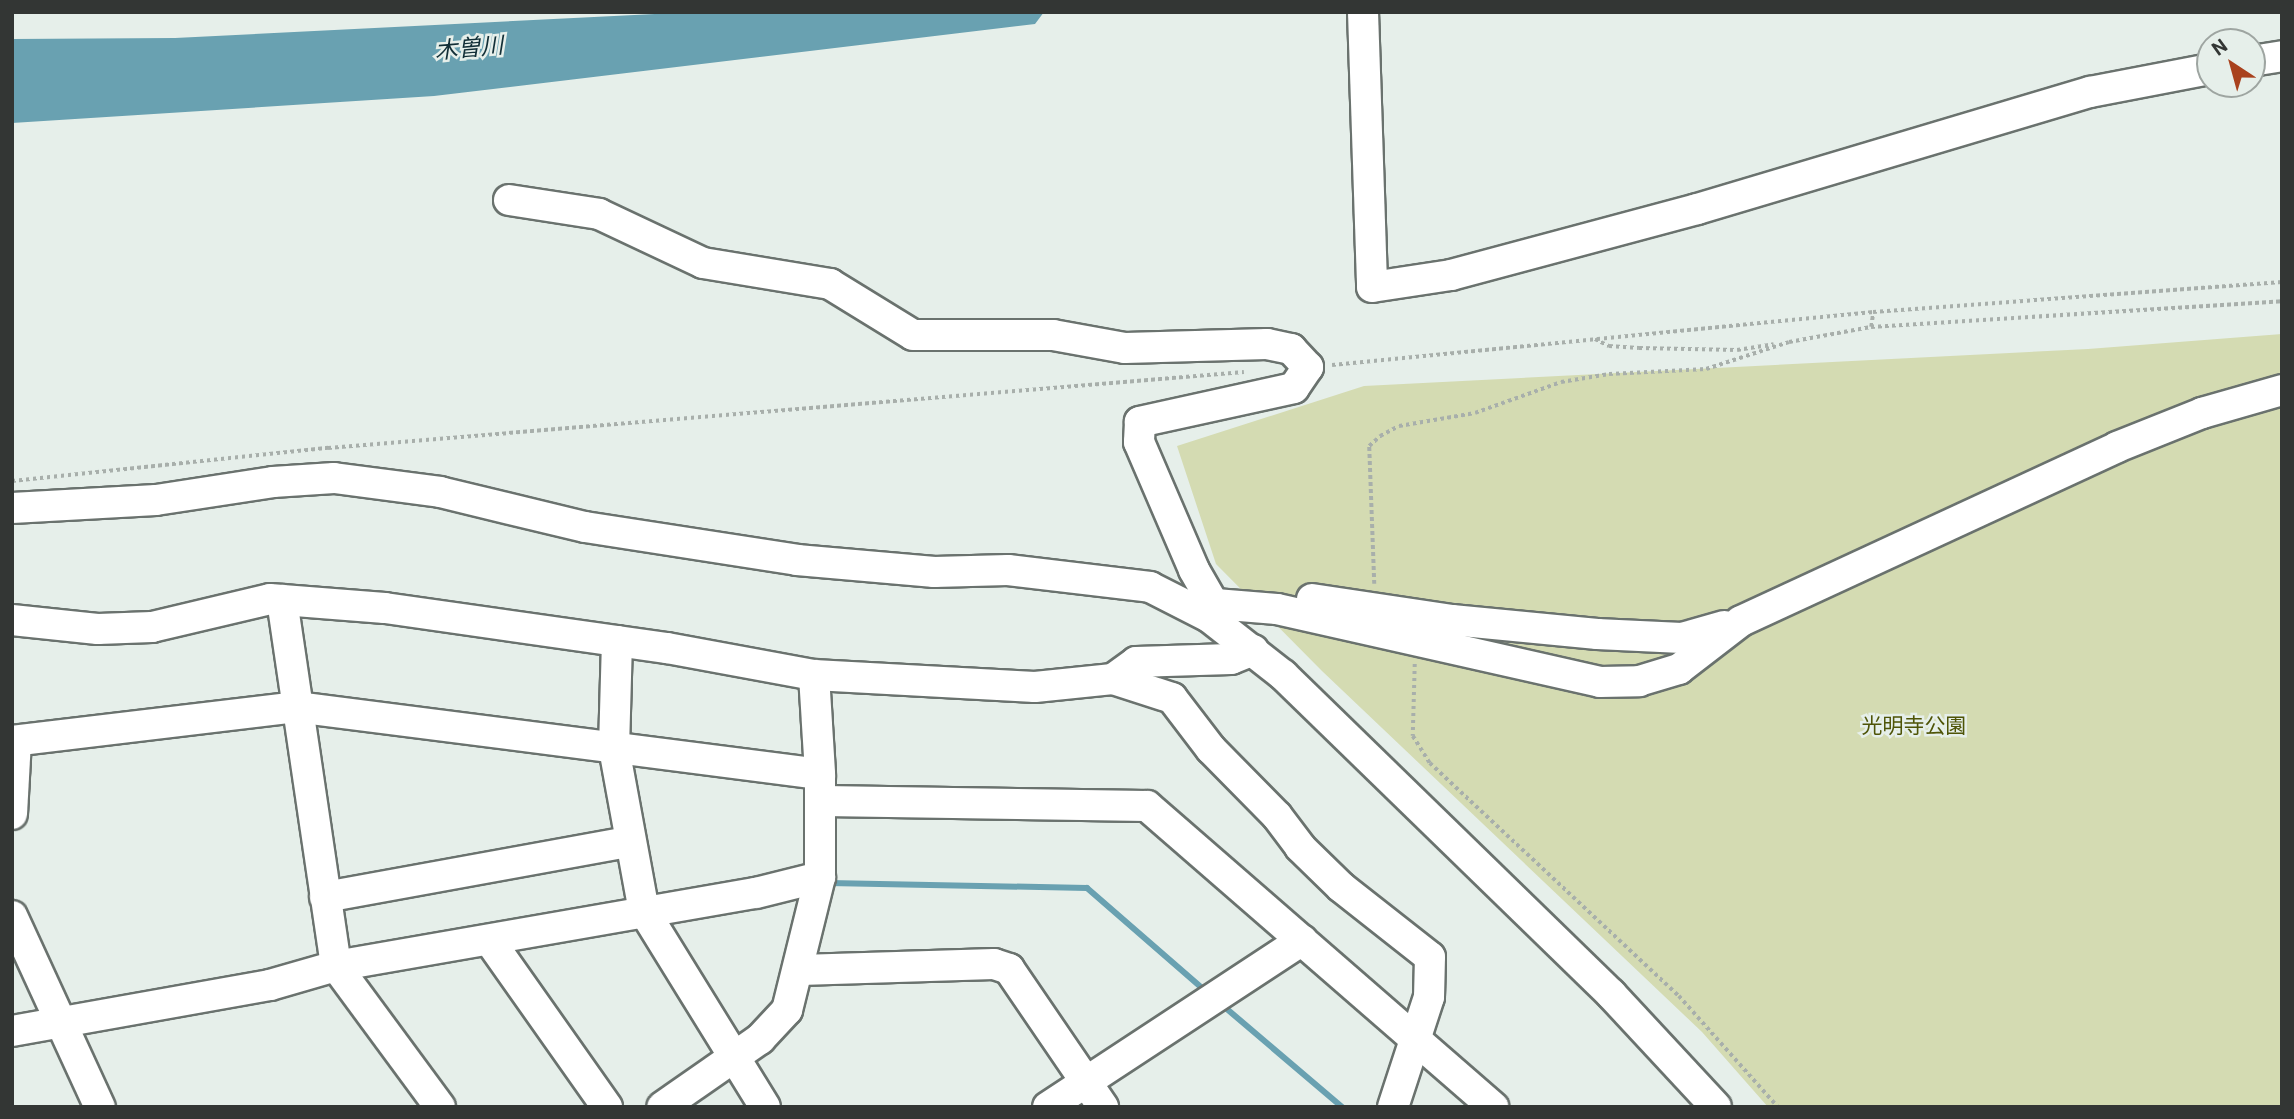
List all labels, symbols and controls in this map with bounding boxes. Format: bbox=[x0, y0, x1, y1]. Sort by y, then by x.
north arrow bbox=[2196, 28, 2266, 98]
water label: 木曽川 bbox=[433, 32, 505, 66]
text: N bbox=[2207, 34, 2232, 60]
park label: 光明寺公園 bbox=[1862, 713, 1966, 739]

